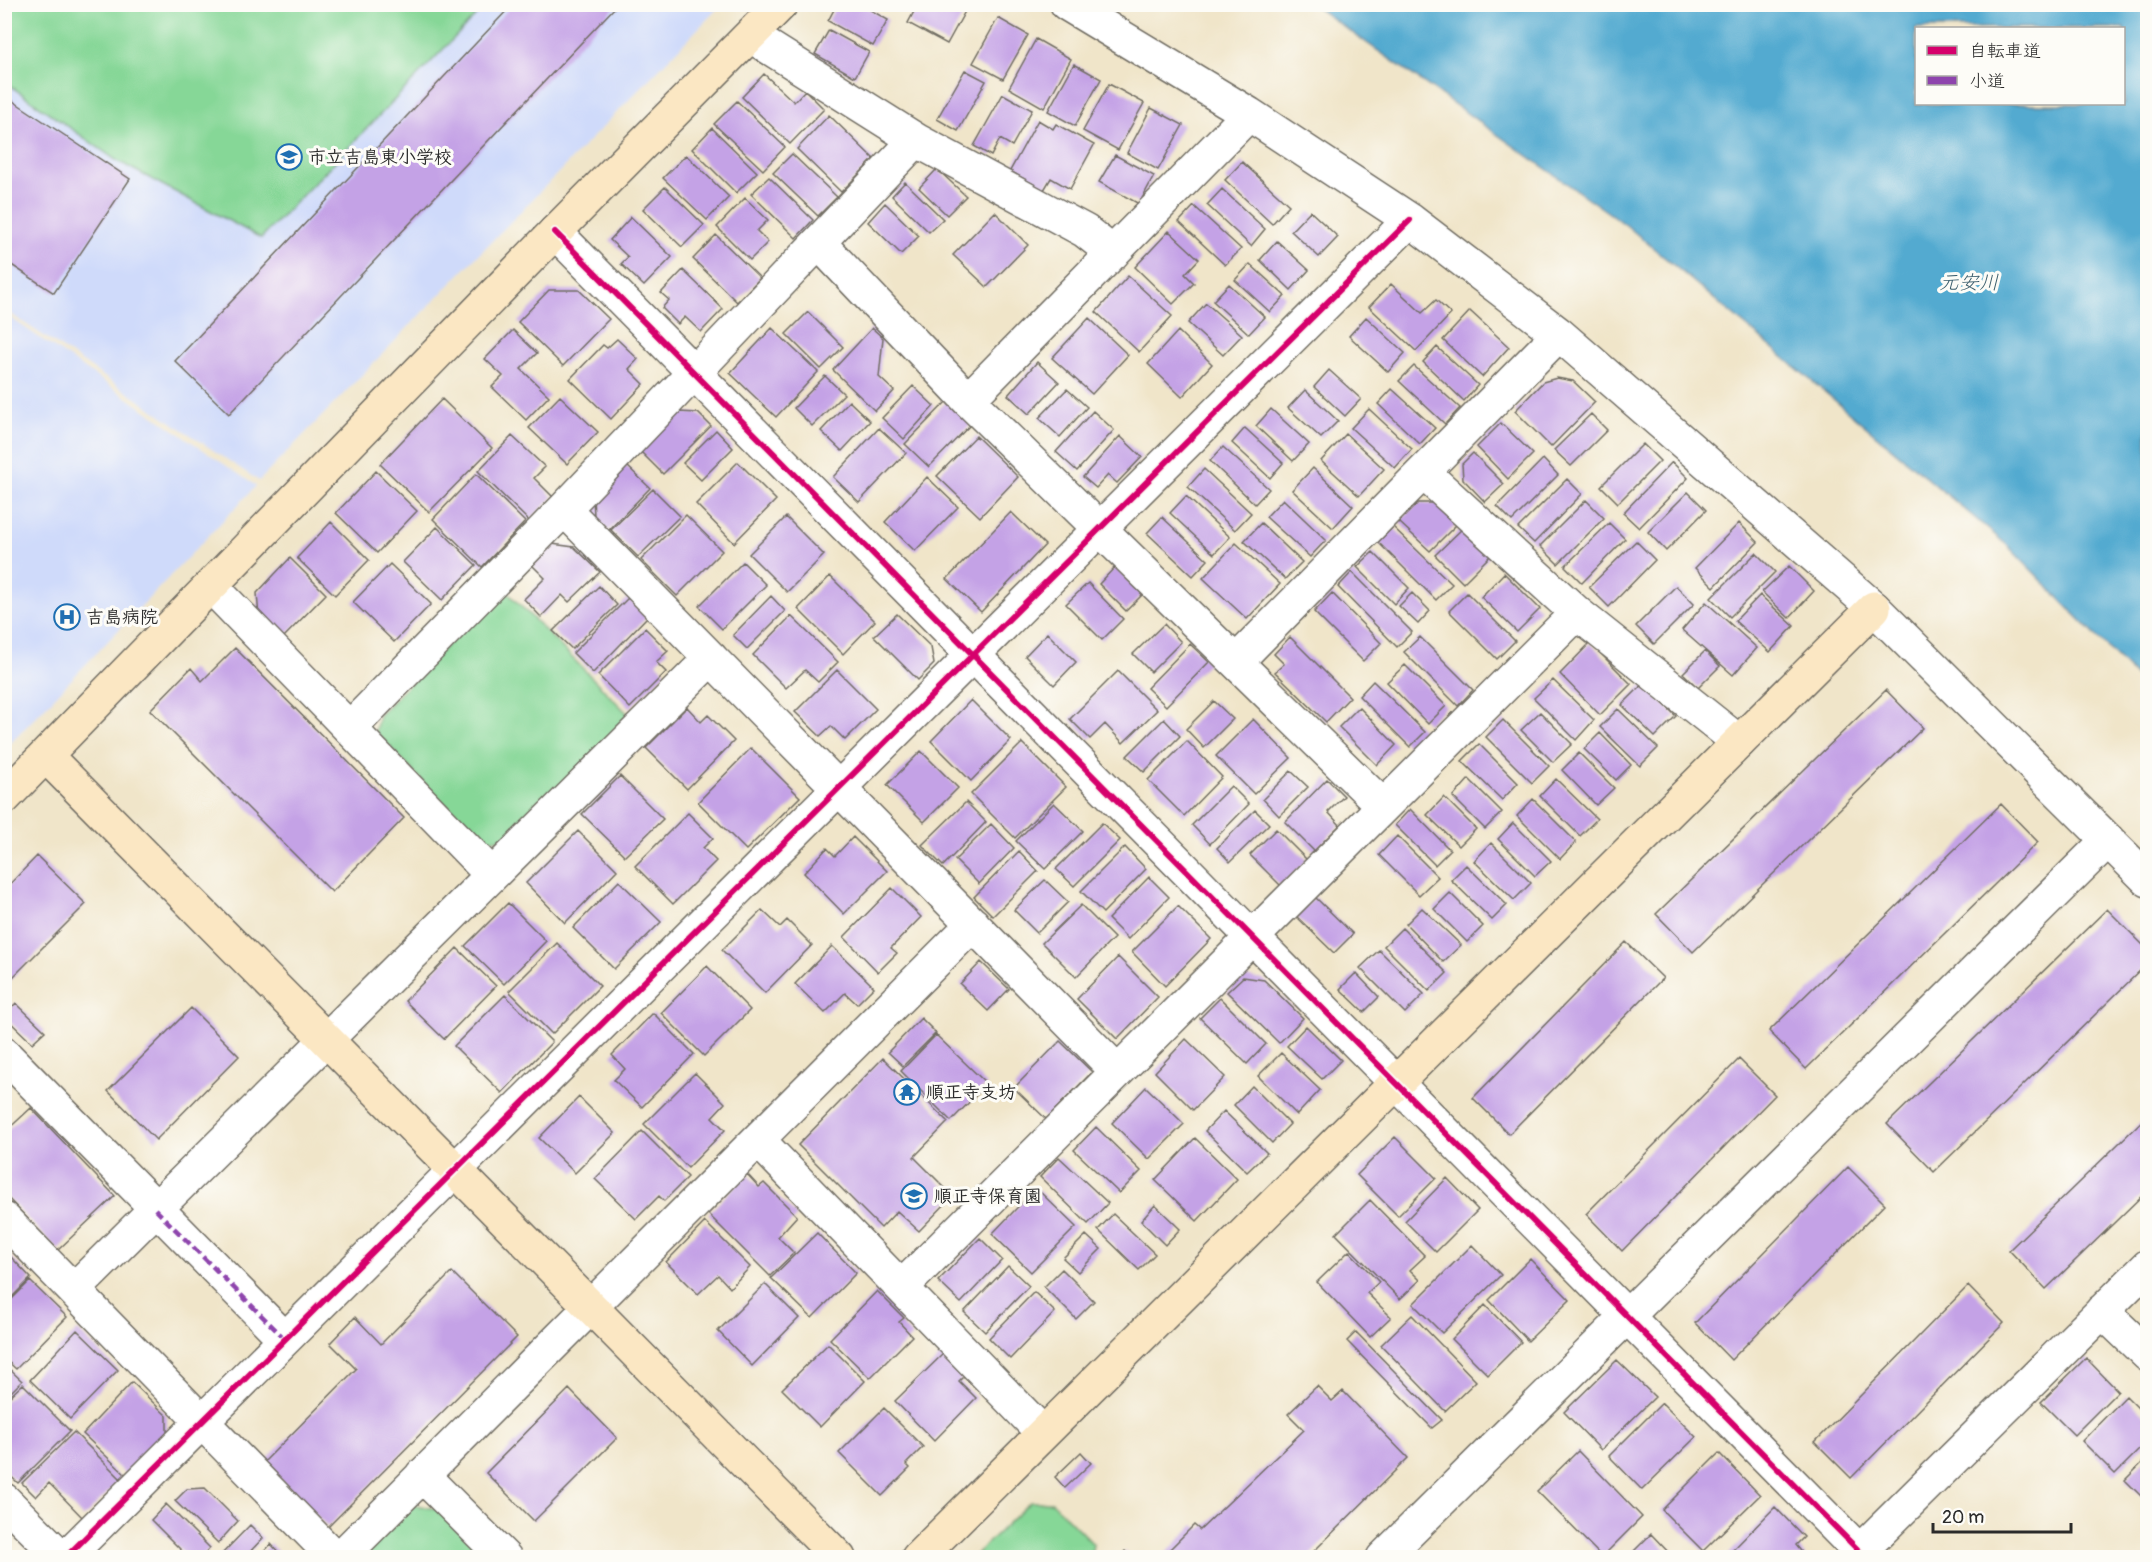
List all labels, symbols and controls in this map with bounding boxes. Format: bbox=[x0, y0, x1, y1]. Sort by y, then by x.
legend bbox=[1915, 27, 2125, 105]
text: 自転車道 bbox=[1969, 40, 2041, 63]
text: 小道 bbox=[1969, 70, 2005, 93]
school or university icon: 市立吉島東小学校 bbox=[274, 142, 304, 172]
place label: 市立吉島東小学校 bbox=[308, 146, 452, 169]
water label: 元安川 bbox=[1939, 270, 1999, 295]
hospital icon: 吉島病院 bbox=[52, 602, 82, 632]
place label: 吉島病院 bbox=[86, 606, 158, 629]
temple icon: 順正寺支坊 bbox=[892, 1077, 922, 1107]
place label: 順正寺支坊 bbox=[926, 1081, 1016, 1104]
school or university icon: 順正寺保育園 bbox=[899, 1181, 929, 1211]
place label: 順正寺保育園 bbox=[934, 1185, 1042, 1208]
scale bar bbox=[1933, 1496, 2071, 1534]
text: 20 m bbox=[1942, 1506, 1984, 1529]

